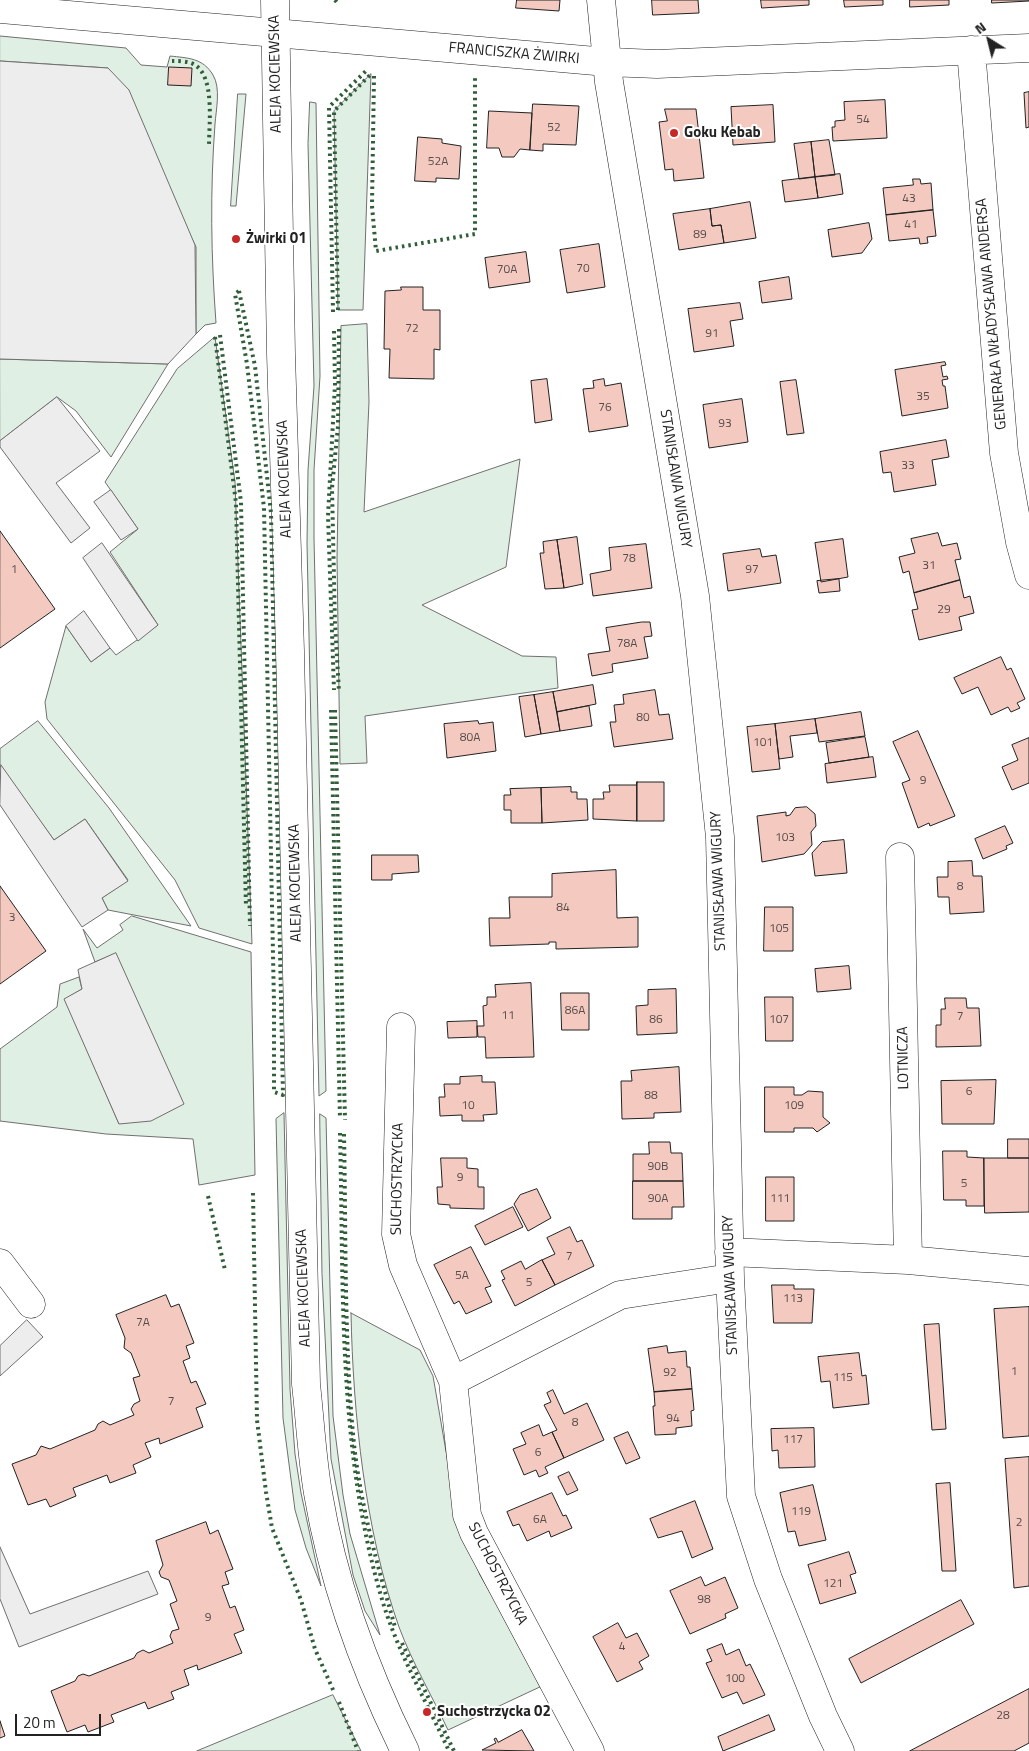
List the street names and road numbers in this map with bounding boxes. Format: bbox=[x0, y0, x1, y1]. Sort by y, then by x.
street label: ALEJA KOCIEWSKA bbox=[266, 15, 286, 133]
street label: FRANCISZKA ŻWIRKI bbox=[448, 39, 580, 69]
street label: GENERAŁA WŁADYSŁAWA ANDERSA bbox=[973, 197, 1011, 431]
street label: STANISŁAWA WIGURY bbox=[655, 408, 695, 550]
street label: ALEJA KOCIEWSKA bbox=[274, 420, 296, 538]
street label: STANISŁAWA WIGURY bbox=[708, 811, 730, 951]
street label: ALEJA KOCIEWSKA bbox=[286, 824, 306, 942]
street label: LOTNICZA bbox=[894, 1026, 914, 1090]
street label: SUCHOSTRZYCKA bbox=[388, 1123, 408, 1235]
street label: STANISŁAWA WIGURY bbox=[720, 1215, 742, 1355]
street label: ALEJA KOCIEWSKA bbox=[293, 1229, 315, 1347]
street label: SUCHOSTRZYCKA bbox=[463, 1520, 531, 1628]

